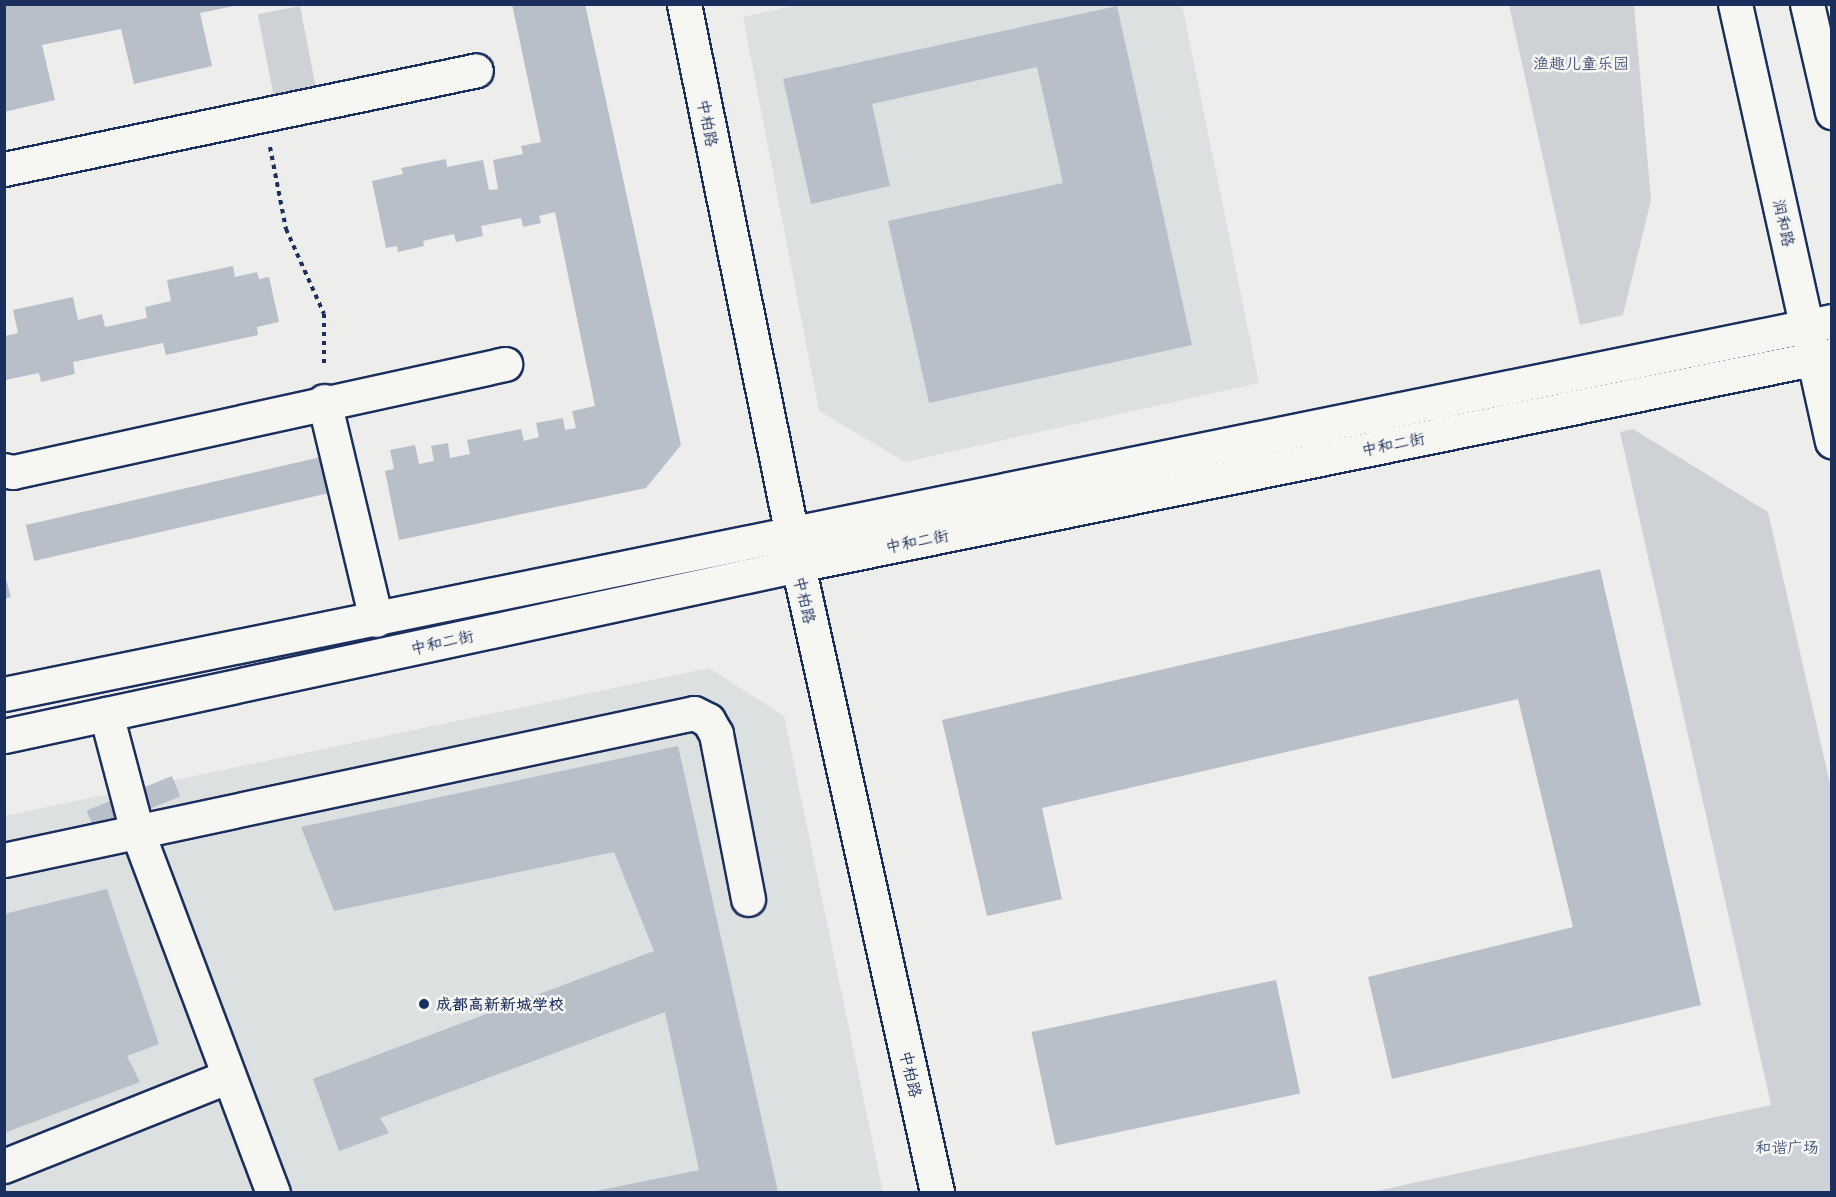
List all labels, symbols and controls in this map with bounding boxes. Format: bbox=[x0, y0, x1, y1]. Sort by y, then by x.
park label: 渔趣儿童乐园 bbox=[1533, 53, 1629, 73]
street label: 中柏路 bbox=[694, 98, 722, 148]
street label: 润和路 bbox=[1769, 197, 1799, 249]
street label: 中和二街 bbox=[1360, 428, 1426, 460]
street label: 中和二街 bbox=[884, 525, 950, 557]
street label: 中柏路 bbox=[790, 574, 820, 626]
street label: 中和二街 bbox=[409, 626, 475, 658]
place label: 成都高新新城学校 bbox=[436, 994, 564, 1014]
marker: 成都高新新城学校 bbox=[417, 997, 431, 1011]
street label: 中柏路 bbox=[896, 1048, 926, 1100]
park label: 和谐广场 bbox=[1755, 1137, 1819, 1157]

